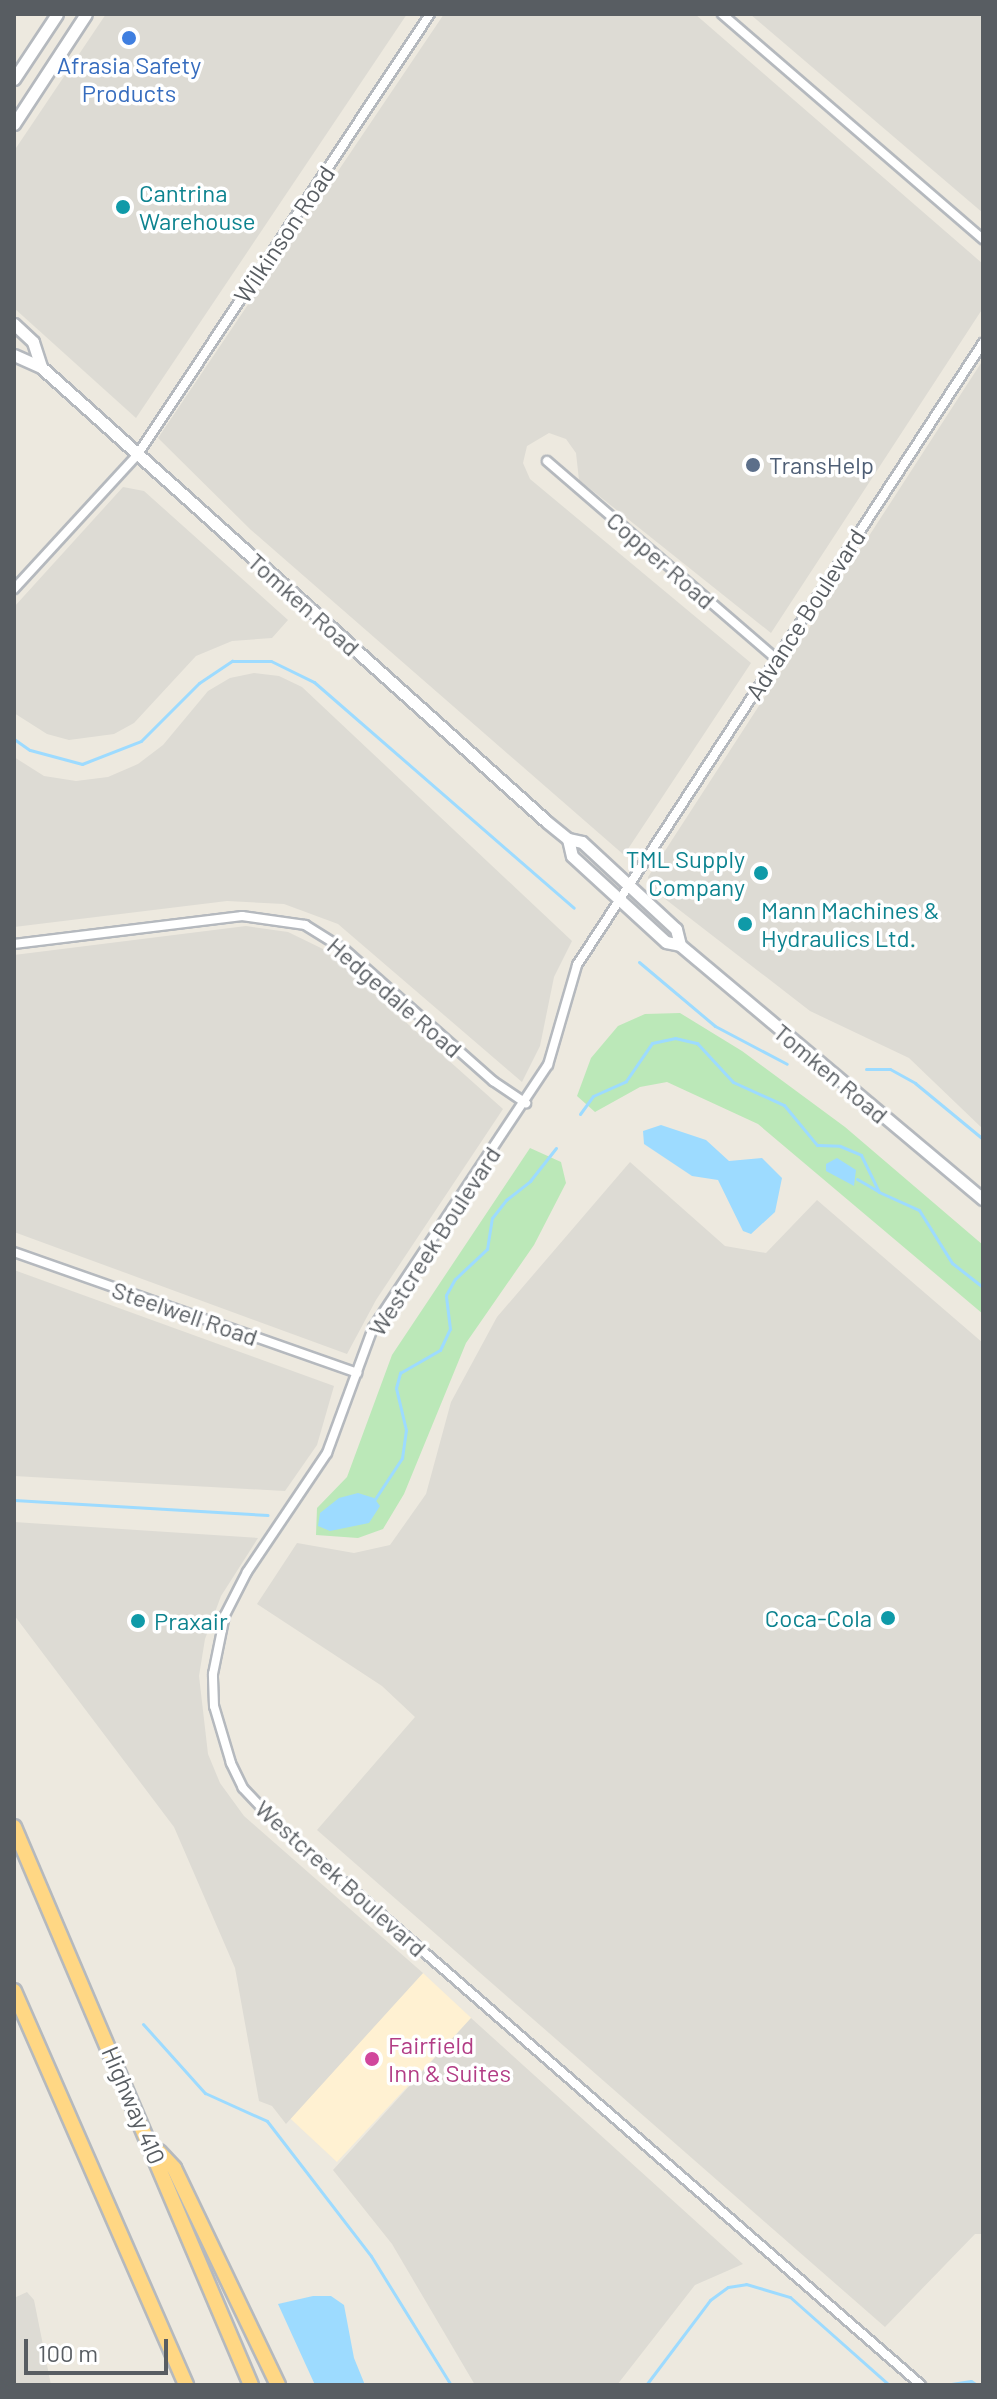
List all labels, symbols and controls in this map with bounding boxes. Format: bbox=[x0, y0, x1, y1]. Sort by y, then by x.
marker: Afrasia Safety Products bbox=[120, 29, 138, 47]
place label: Afrasia Safety Products bbox=[57, 51, 201, 107]
street label: Wilkinson Road bbox=[228, 160, 340, 308]
place label: Cantrina Warehouse bbox=[139, 179, 256, 235]
marker: Cantrina Warehouse bbox=[114, 198, 132, 216]
place label: TransHelp bbox=[769, 451, 874, 479]
marker: TransHelp bbox=[744, 456, 762, 474]
street label: Copper Road bbox=[601, 505, 721, 615]
street label: Advance Boulevard bbox=[739, 523, 871, 705]
street label: Tomken Road bbox=[242, 546, 366, 662]
place label: TML Supply Company bbox=[626, 845, 745, 901]
marker: TML Supply Company bbox=[752, 864, 770, 882]
place label: Mann Machines & Hydraulics Ltd. bbox=[761, 896, 940, 952]
marker: Mann Machines & Hydraulics Ltd. bbox=[736, 915, 754, 933]
street label: Hedgedale Road bbox=[322, 931, 468, 1063]
street label: Tomken Road bbox=[768, 1017, 894, 1129]
street label: Westcreek Boulevard bbox=[362, 1141, 506, 1341]
street label: Steelwell Road bbox=[108, 1275, 262, 1351]
place label: Coca-Cola bbox=[765, 1604, 872, 1632]
place label: Praxair bbox=[154, 1607, 228, 1635]
marker: Coca-Cola bbox=[879, 1609, 897, 1627]
marker: Praxair bbox=[129, 1612, 147, 1630]
street label: Westcreek Boulevard bbox=[250, 1794, 432, 1962]
place label: Fairfield Inn & Suites bbox=[388, 2031, 511, 2087]
street label: Highway 410 bbox=[96, 2042, 172, 2168]
marker: Fairfield Inn & Suites bbox=[363, 2050, 381, 2068]
scale bar bbox=[28, 2323, 172, 2373]
text: 100 m bbox=[38, 2338, 98, 2367]

